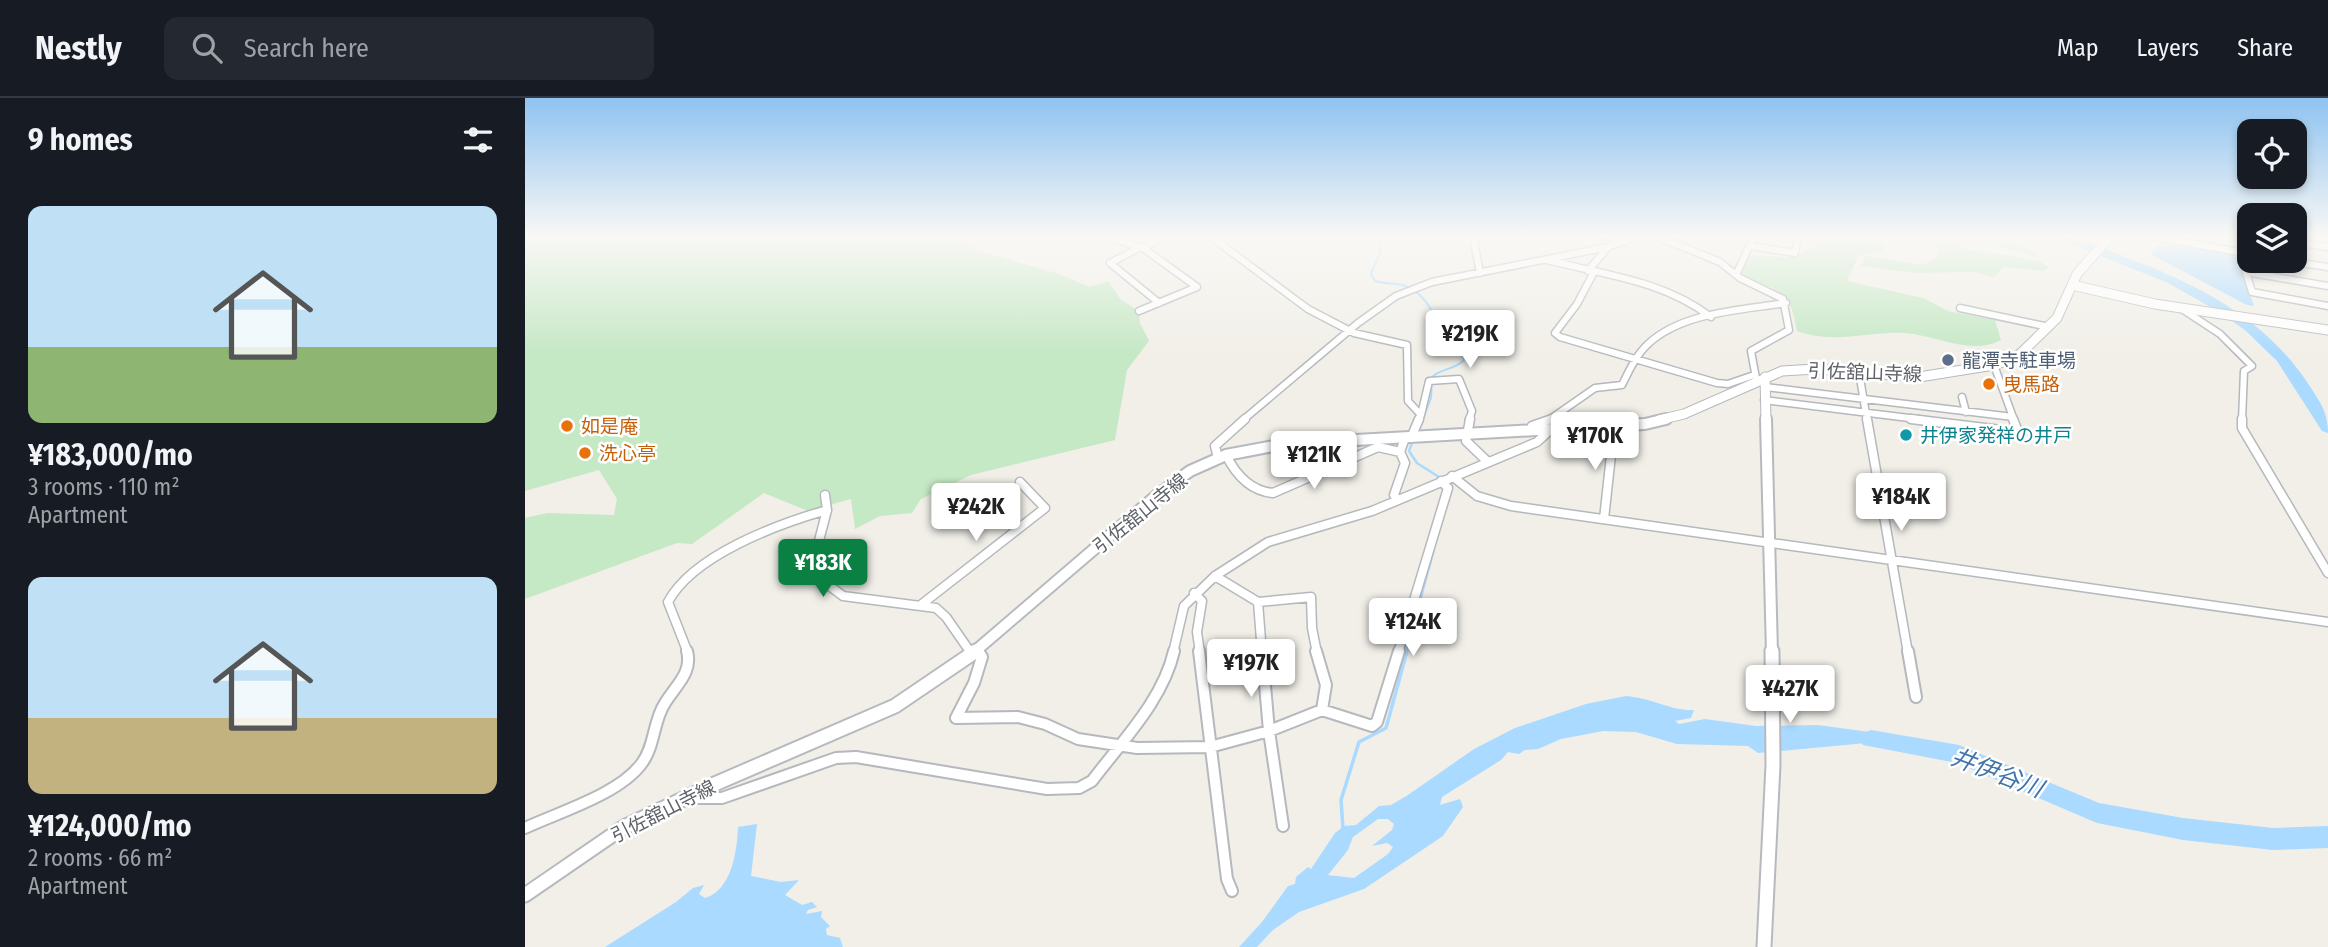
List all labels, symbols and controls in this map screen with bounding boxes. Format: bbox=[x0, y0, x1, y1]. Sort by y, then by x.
search box bbox=[164, 17, 654, 80]
text: Nestly bbox=[35, 28, 122, 68]
icon: search bbox=[188, 29, 226, 67]
text: Search here bbox=[244, 33, 369, 64]
text: Map bbox=[2057, 34, 2099, 62]
text: Layers bbox=[2137, 34, 2199, 62]
text: Share bbox=[2237, 34, 2293, 62]
map controls bbox=[2237, 119, 2307, 273]
button: locate bbox=[2237, 119, 2307, 189]
icon: filters bbox=[459, 121, 497, 159]
text: 9 homes bbox=[28, 122, 133, 158]
button: layers bbox=[2237, 203, 2307, 273]
icon: home bbox=[200, 252, 326, 378]
pin: ¥219K bbox=[1421, 310, 1519, 370]
text: ¥219K bbox=[1442, 319, 1498, 347]
place label: 龍潭寺駐車場 bbox=[1962, 349, 2076, 372]
marker: 龍潭寺駐車場 bbox=[1940, 352, 1956, 368]
street label: 引佐舘山寺線 bbox=[1808, 359, 1922, 386]
place label: 曳馬路 bbox=[2003, 373, 2060, 396]
marker: 曳馬路 bbox=[1981, 376, 1997, 392]
pin: ¥170K bbox=[1546, 412, 1644, 472]
place label: 如是庵 bbox=[581, 415, 638, 438]
marker: 如是庵 bbox=[559, 418, 575, 434]
text: ¥170K bbox=[1567, 421, 1623, 449]
place label: 井伊家発祥の井戸 bbox=[1920, 424, 2072, 447]
marker: 井伊家発祥の井戸 bbox=[1898, 427, 1914, 443]
pin: ¥121K bbox=[1265, 432, 1363, 491]
text: ¥183,000/mo bbox=[28, 437, 193, 473]
text: ¥121K bbox=[1287, 440, 1341, 468]
place label: 洗心亭 bbox=[599, 442, 656, 465]
marker: 洗心亭 bbox=[577, 445, 593, 461]
street label: 引佐舘山寺線 bbox=[1089, 469, 1192, 558]
text: 3 rooms · 110 m² bbox=[28, 473, 179, 501]
pin: ¥184K bbox=[1852, 474, 1950, 533]
text: ¥184K bbox=[1872, 482, 1930, 510]
pin: ¥242K bbox=[927, 484, 1025, 543]
text: ¥242K bbox=[947, 492, 1005, 520]
text: Apartment bbox=[28, 501, 128, 529]
pin: ¥183K bbox=[774, 540, 872, 599]
text: ¥183K bbox=[794, 548, 852, 576]
pin: ¥124K bbox=[1364, 598, 1462, 658]
text: ¥124K bbox=[1385, 607, 1441, 635]
icon: home bbox=[200, 623, 326, 749]
pin: ¥197K bbox=[1202, 640, 1300, 699]
text: ¥197K bbox=[1223, 648, 1279, 676]
pin: ¥427K bbox=[1741, 666, 1839, 725]
text: ¥427K bbox=[1762, 674, 1818, 702]
water label: 井伊谷川 bbox=[1947, 743, 2050, 804]
street label: 引佐舘山寺線 bbox=[607, 775, 719, 848]
text: ¥124,000/mo bbox=[28, 808, 192, 844]
text: 2 rooms · 66 m² bbox=[28, 844, 172, 872]
text: Apartment bbox=[28, 872, 128, 900]

